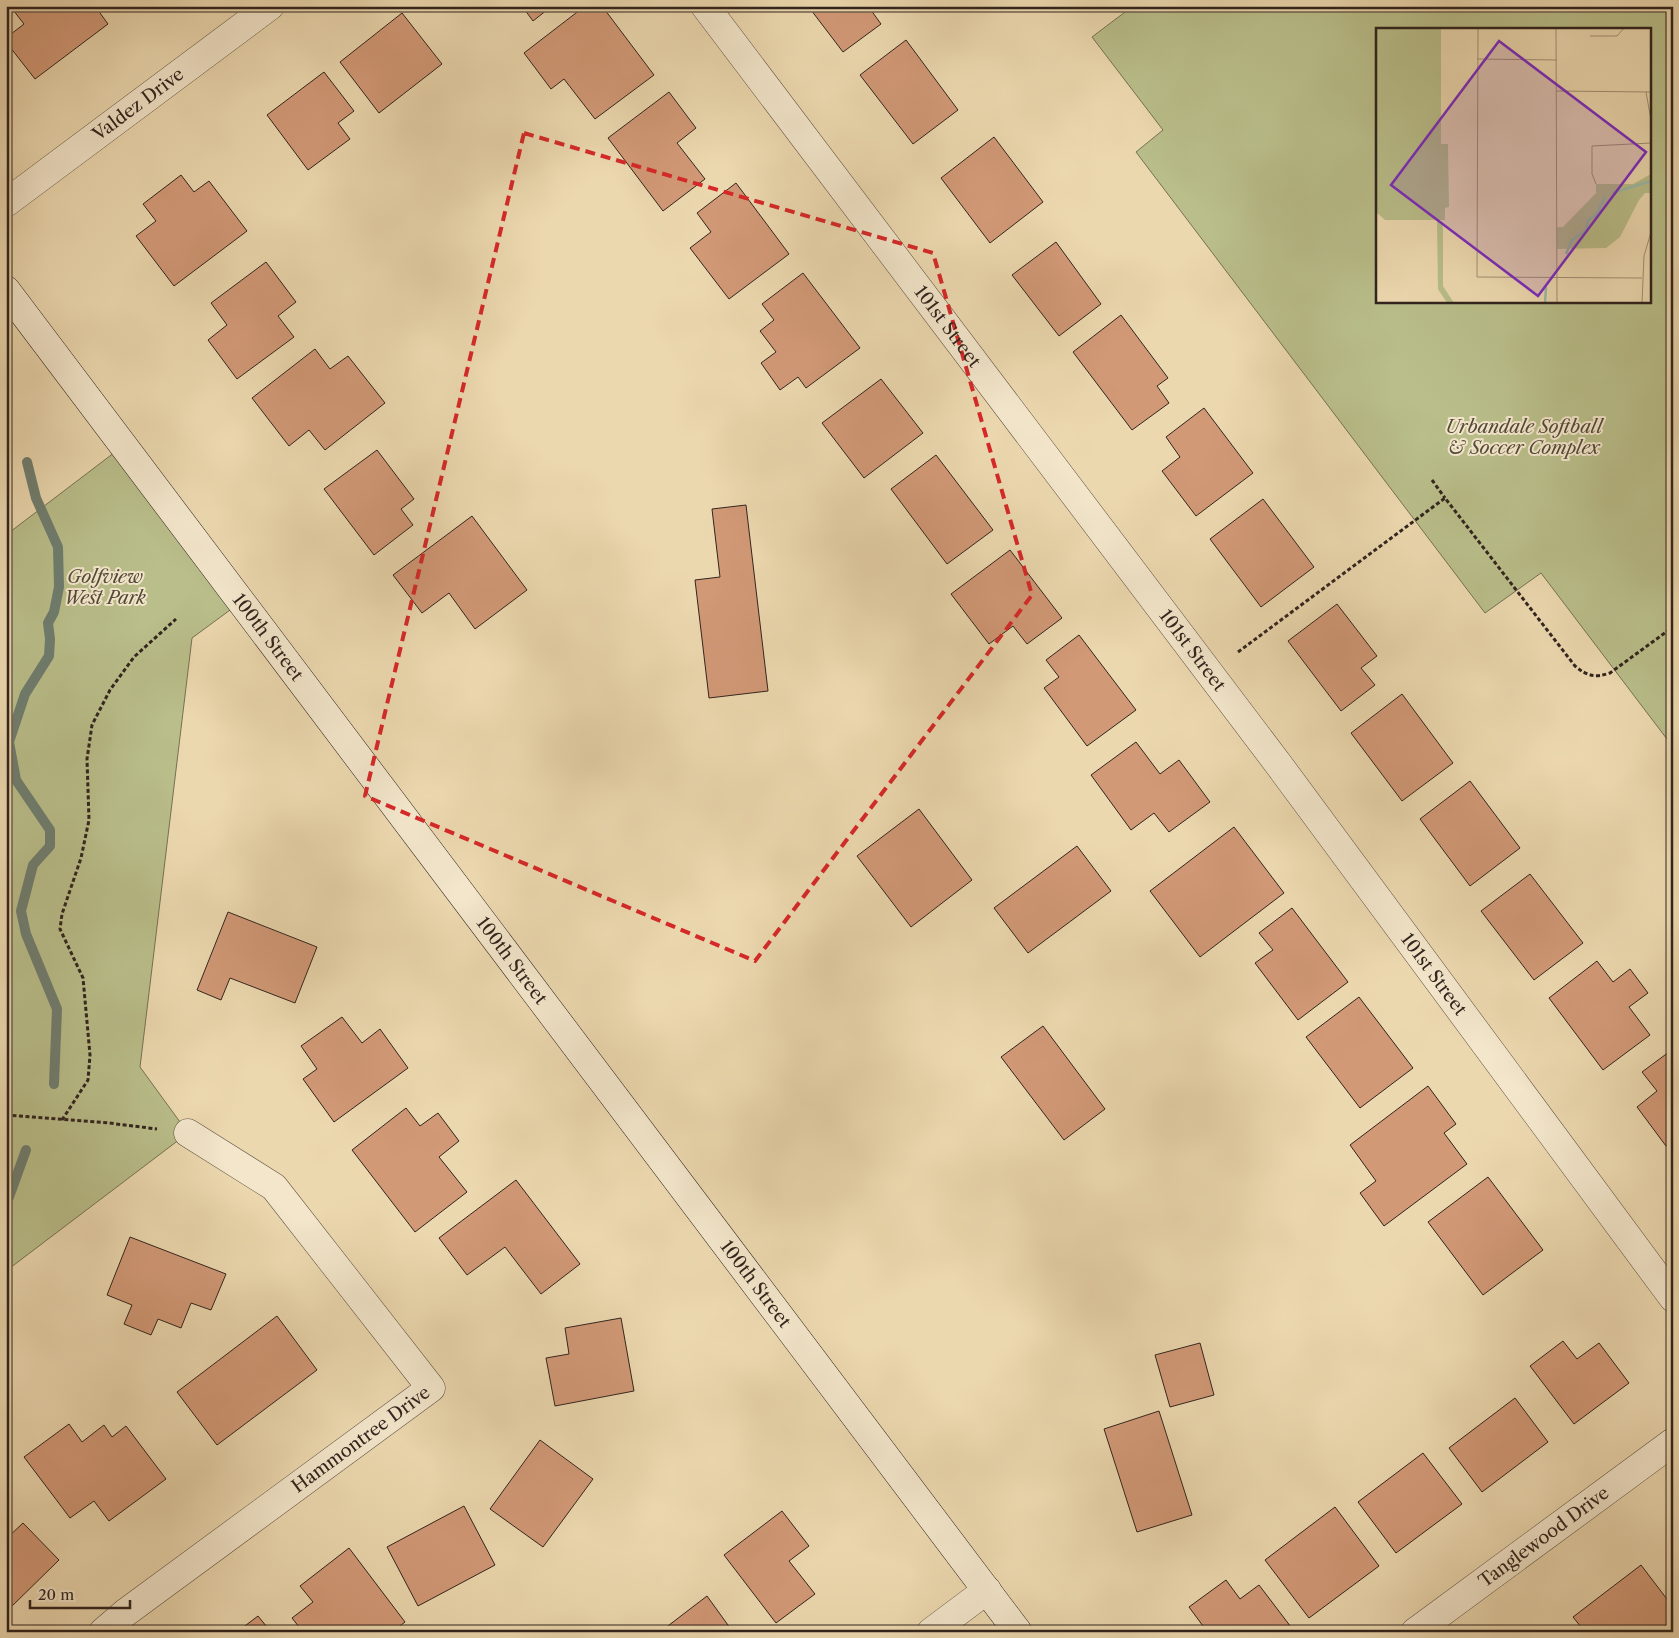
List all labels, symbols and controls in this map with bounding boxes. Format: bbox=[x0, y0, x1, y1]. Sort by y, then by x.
inset map bbox=[1376, 28, 1652, 302]
street label: Valdez Drive bbox=[88, 63, 188, 146]
street label: 101st Street bbox=[910, 281, 986, 372]
park label: Urbandale Softball & Soccer Complex bbox=[1446, 416, 1605, 459]
park label: Golfview West Park bbox=[64, 566, 147, 609]
street label: 100th Street bbox=[228, 589, 308, 686]
street label: 101st Street bbox=[1154, 605, 1231, 696]
street label: 100th Street bbox=[472, 913, 552, 1009]
street label: 101st Street bbox=[1396, 929, 1472, 1020]
street label: 100th Street bbox=[716, 1236, 796, 1333]
street label: Hammontree Drive bbox=[288, 1381, 434, 1498]
street label: Tanglewood Drive bbox=[1474, 1482, 1613, 1592]
scale bar bbox=[30, 1578, 130, 1610]
text: 20 m bbox=[38, 1585, 74, 1604]

